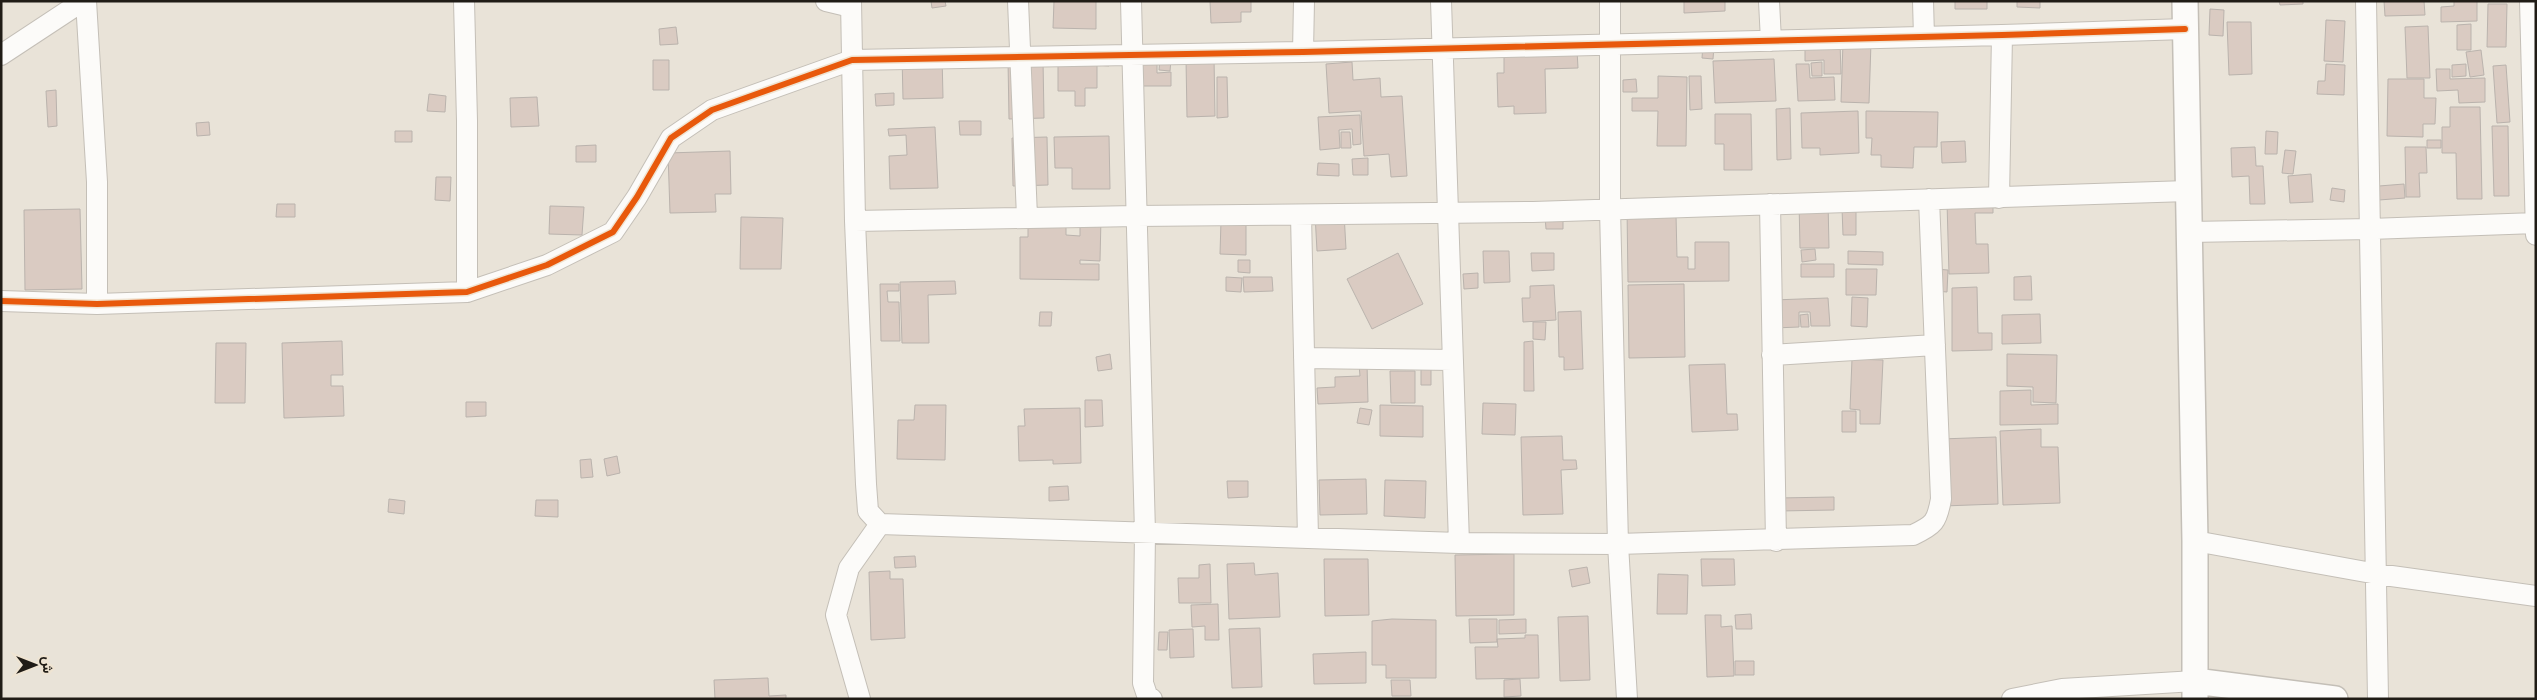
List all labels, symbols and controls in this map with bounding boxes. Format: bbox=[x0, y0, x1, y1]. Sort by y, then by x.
north arrow bbox=[10, 640, 60, 690]
text: ش bbox=[39, 657, 56, 674]

